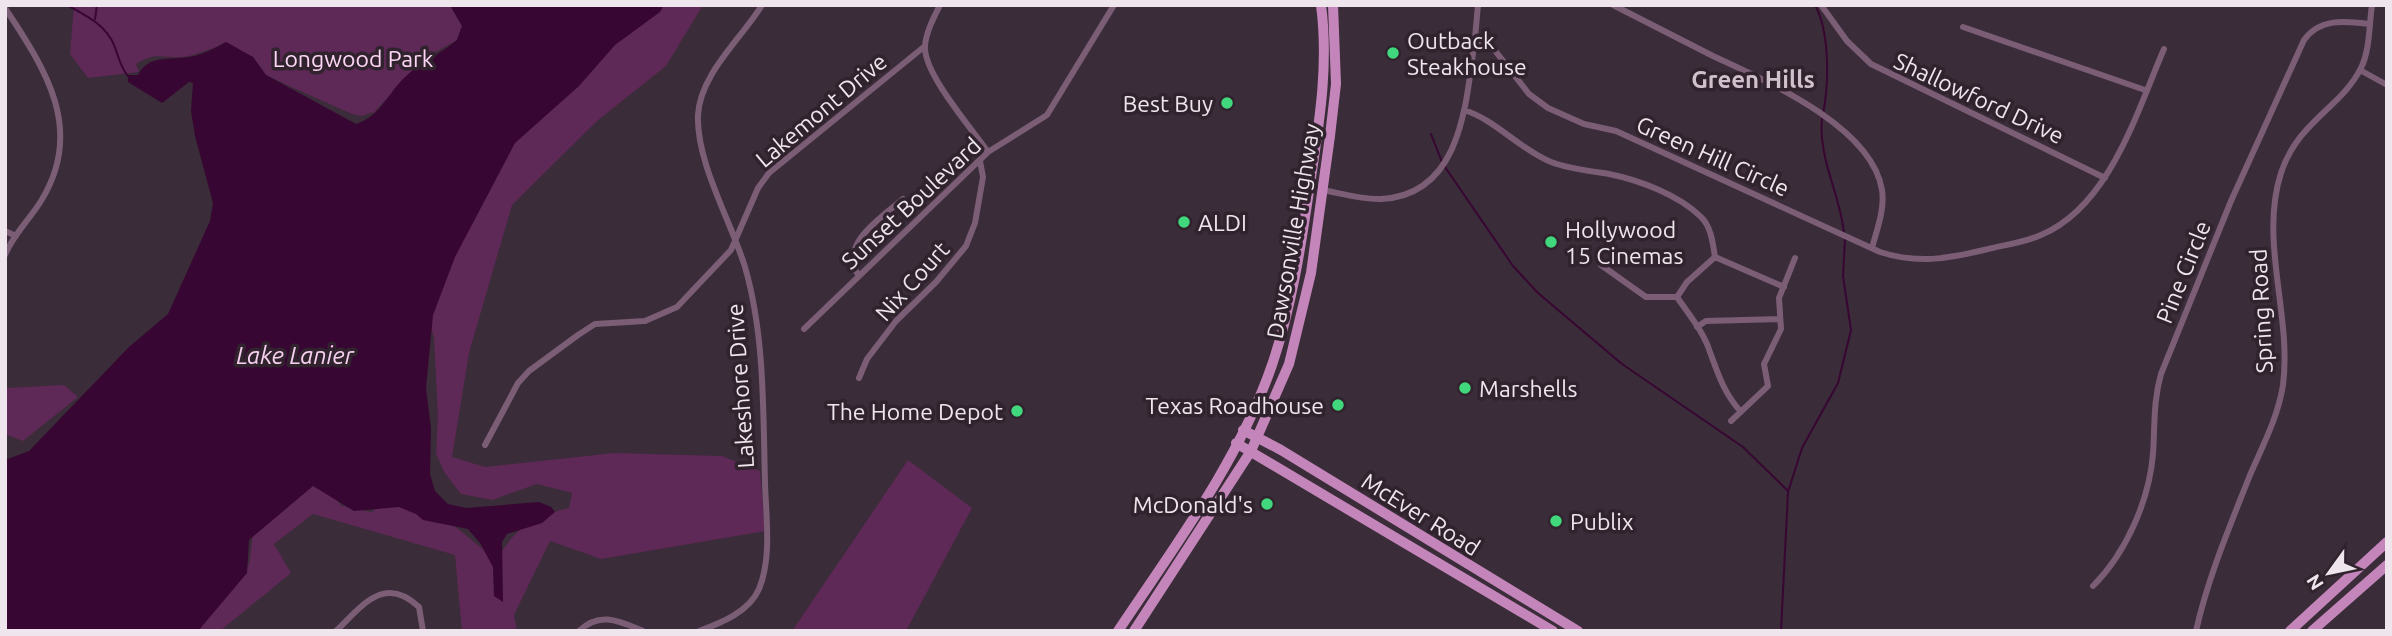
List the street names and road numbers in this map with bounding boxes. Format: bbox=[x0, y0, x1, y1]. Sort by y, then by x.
street label: Lakemont Drive bbox=[751, 48, 891, 172]
street label: Shallowford Drive bbox=[1890, 48, 2068, 148]
street label: Green Hill Circle bbox=[1633, 111, 1793, 201]
street label: Dawsonville Highway bbox=[1262, 122, 1324, 340]
street label: Sunset Boulevard bbox=[837, 132, 985, 274]
street label: Pine Circle bbox=[2151, 217, 2215, 327]
street label: Nix Court bbox=[870, 236, 954, 326]
street label: Spring Road bbox=[2245, 248, 2277, 374]
street label: Lakeshore Drive bbox=[722, 303, 758, 469]
street label: McEver Road bbox=[1357, 468, 1485, 560]

